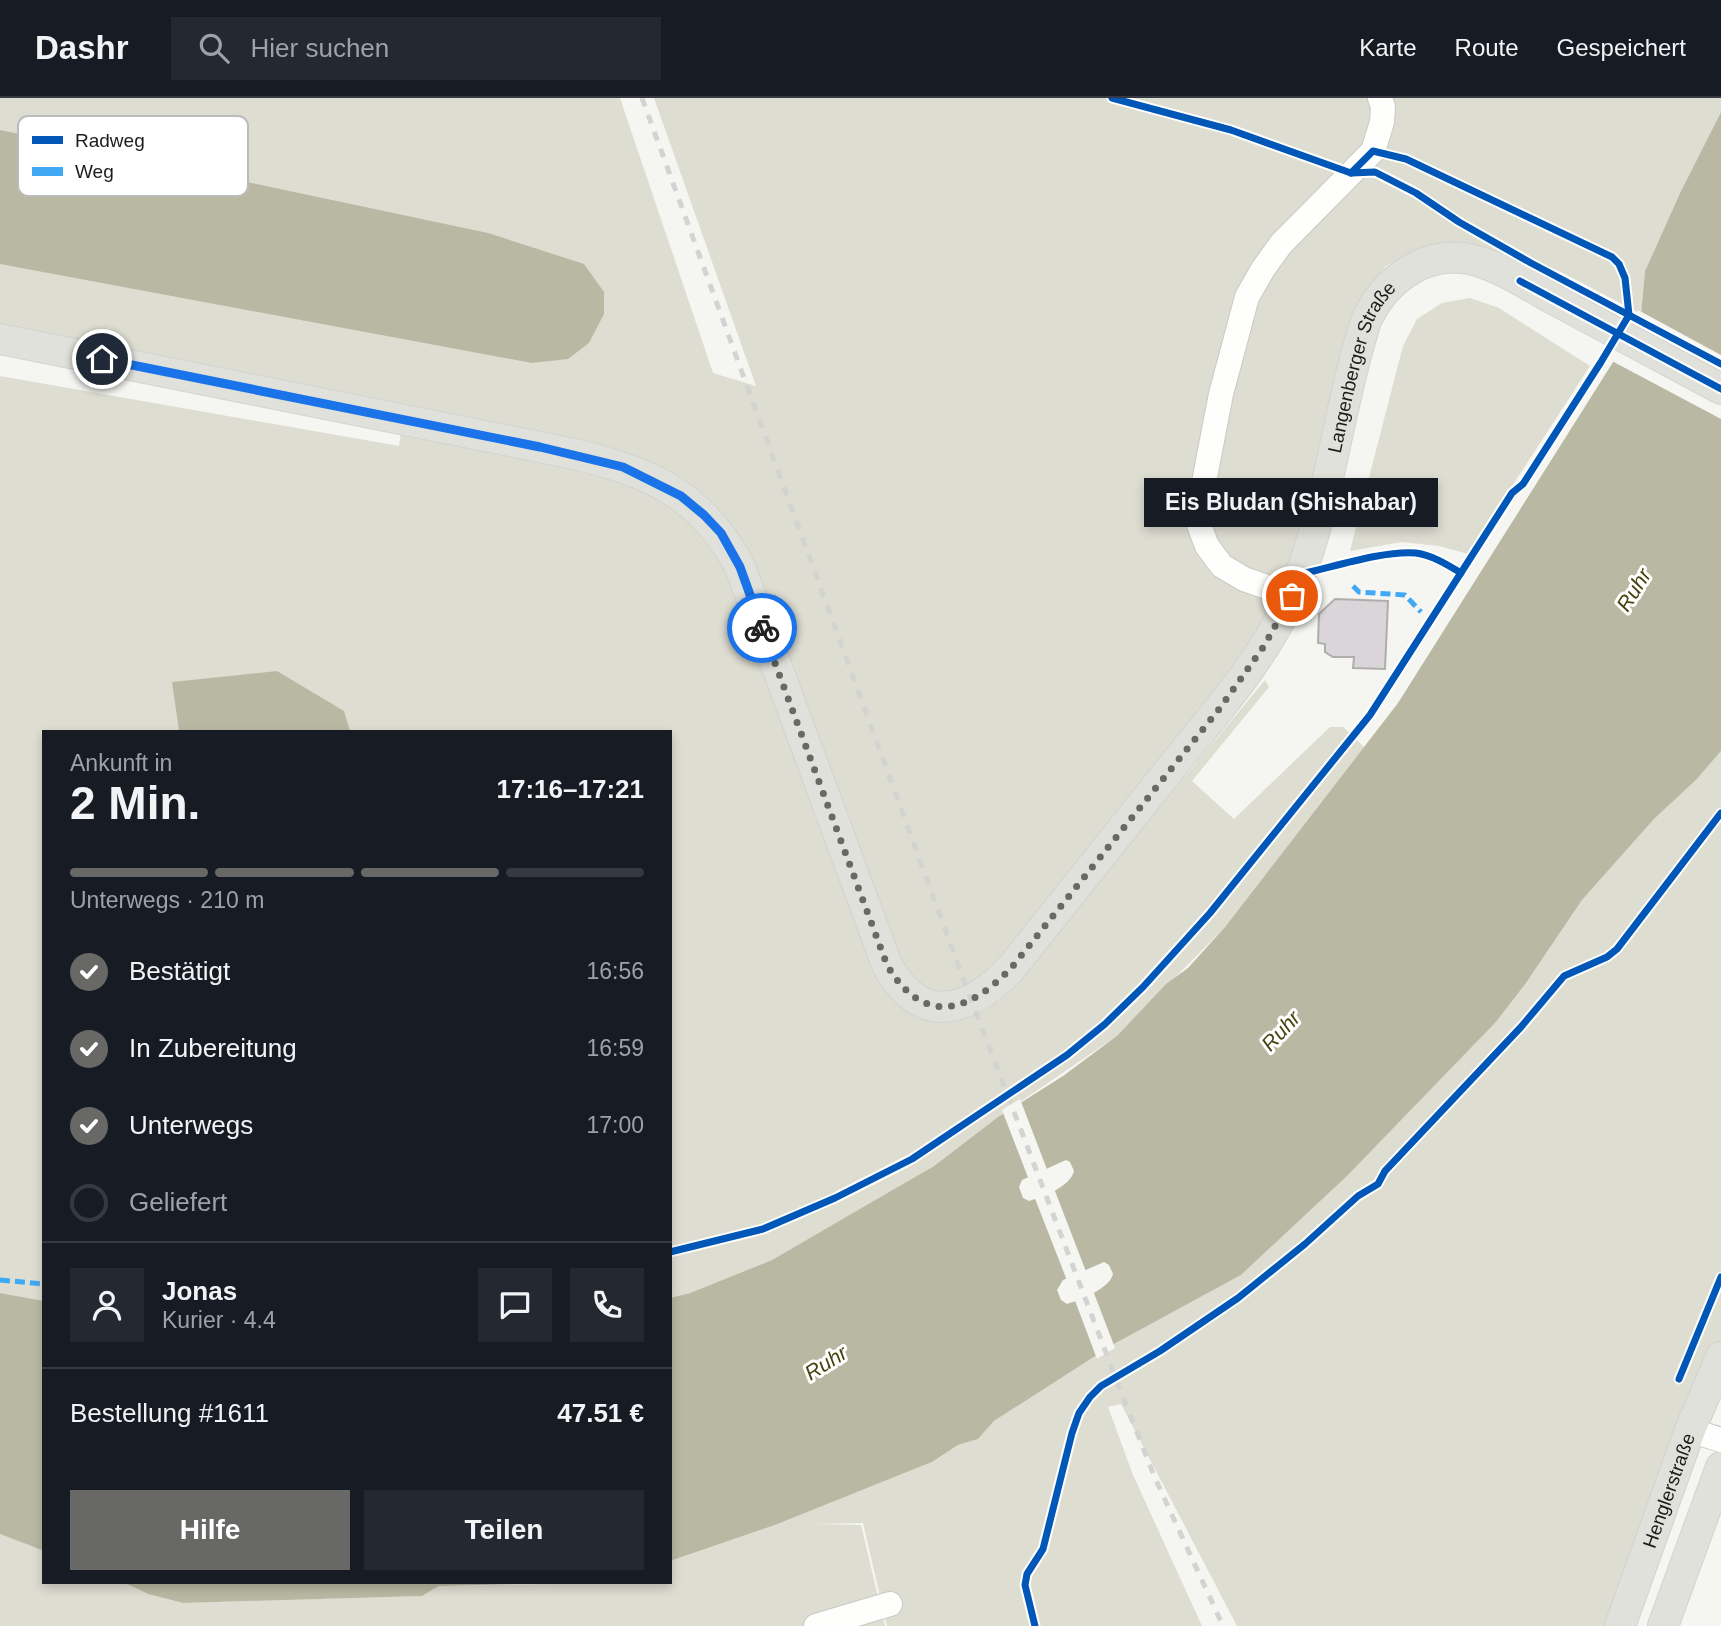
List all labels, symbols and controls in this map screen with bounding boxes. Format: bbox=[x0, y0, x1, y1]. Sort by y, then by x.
search box bbox=[171, 17, 661, 80]
text: Dashr bbox=[35, 29, 129, 66]
icon: search bbox=[195, 29, 233, 67]
text: Hier suchen bbox=[251, 33, 389, 63]
text: Karte bbox=[1359, 34, 1417, 61]
text: Route bbox=[1455, 34, 1519, 61]
text: Gespeichert bbox=[1557, 34, 1686, 61]
legend bbox=[18, 116, 248, 196]
text: Radweg bbox=[75, 130, 145, 151]
text: Weg bbox=[75, 161, 114, 182]
street label: Langenberger Straße bbox=[1324, 277, 1400, 455]
pin bbox=[72, 329, 132, 389]
icon: home bbox=[83, 340, 121, 378]
callout: Eis Bludan (Shishabar) bbox=[1145, 477, 1439, 526]
text: Eis Bludan (Shishabar) bbox=[1165, 489, 1417, 515]
water label: Ruhr bbox=[1612, 563, 1656, 615]
pin bbox=[1262, 566, 1322, 626]
icon: bag bbox=[1273, 577, 1311, 615]
courier bbox=[727, 593, 797, 663]
icon: bike bbox=[743, 609, 781, 647]
text: Ankunft in bbox=[70, 750, 172, 776]
text: 17:16–17:21 bbox=[497, 774, 644, 804]
text: 2 Min. bbox=[70, 777, 200, 829]
text: Unterwegs · 210 m bbox=[70, 887, 264, 913]
icon: check bbox=[70, 953, 108, 991]
text: Bestätigt bbox=[129, 956, 230, 986]
text: 16:56 bbox=[586, 958, 644, 984]
water label: Ruhr bbox=[1257, 1005, 1305, 1055]
icon: check bbox=[70, 1030, 108, 1068]
text: In Zubereitung bbox=[129, 1033, 297, 1063]
text: 16:59 bbox=[586, 1035, 644, 1061]
icon: check bbox=[70, 1107, 108, 1145]
text: Unterwegs bbox=[129, 1110, 253, 1140]
text: 17:00 bbox=[586, 1112, 644, 1138]
text: Geliefert bbox=[129, 1187, 227, 1217]
button: person bbox=[70, 1268, 144, 1342]
button: chat bbox=[478, 1268, 552, 1342]
button: phone bbox=[570, 1268, 644, 1342]
text: Jonas bbox=[162, 1276, 237, 1306]
text: Kurier · 4.4 bbox=[162, 1307, 276, 1333]
water label: Ruhr bbox=[800, 1340, 852, 1384]
text: Bestellung #1611 bbox=[70, 1398, 269, 1428]
text: 47.51 € bbox=[557, 1398, 644, 1428]
street label: Henglerstraße bbox=[1639, 1430, 1699, 1551]
button: Hilfe bbox=[70, 1490, 350, 1570]
button: Teilen bbox=[364, 1490, 644, 1570]

